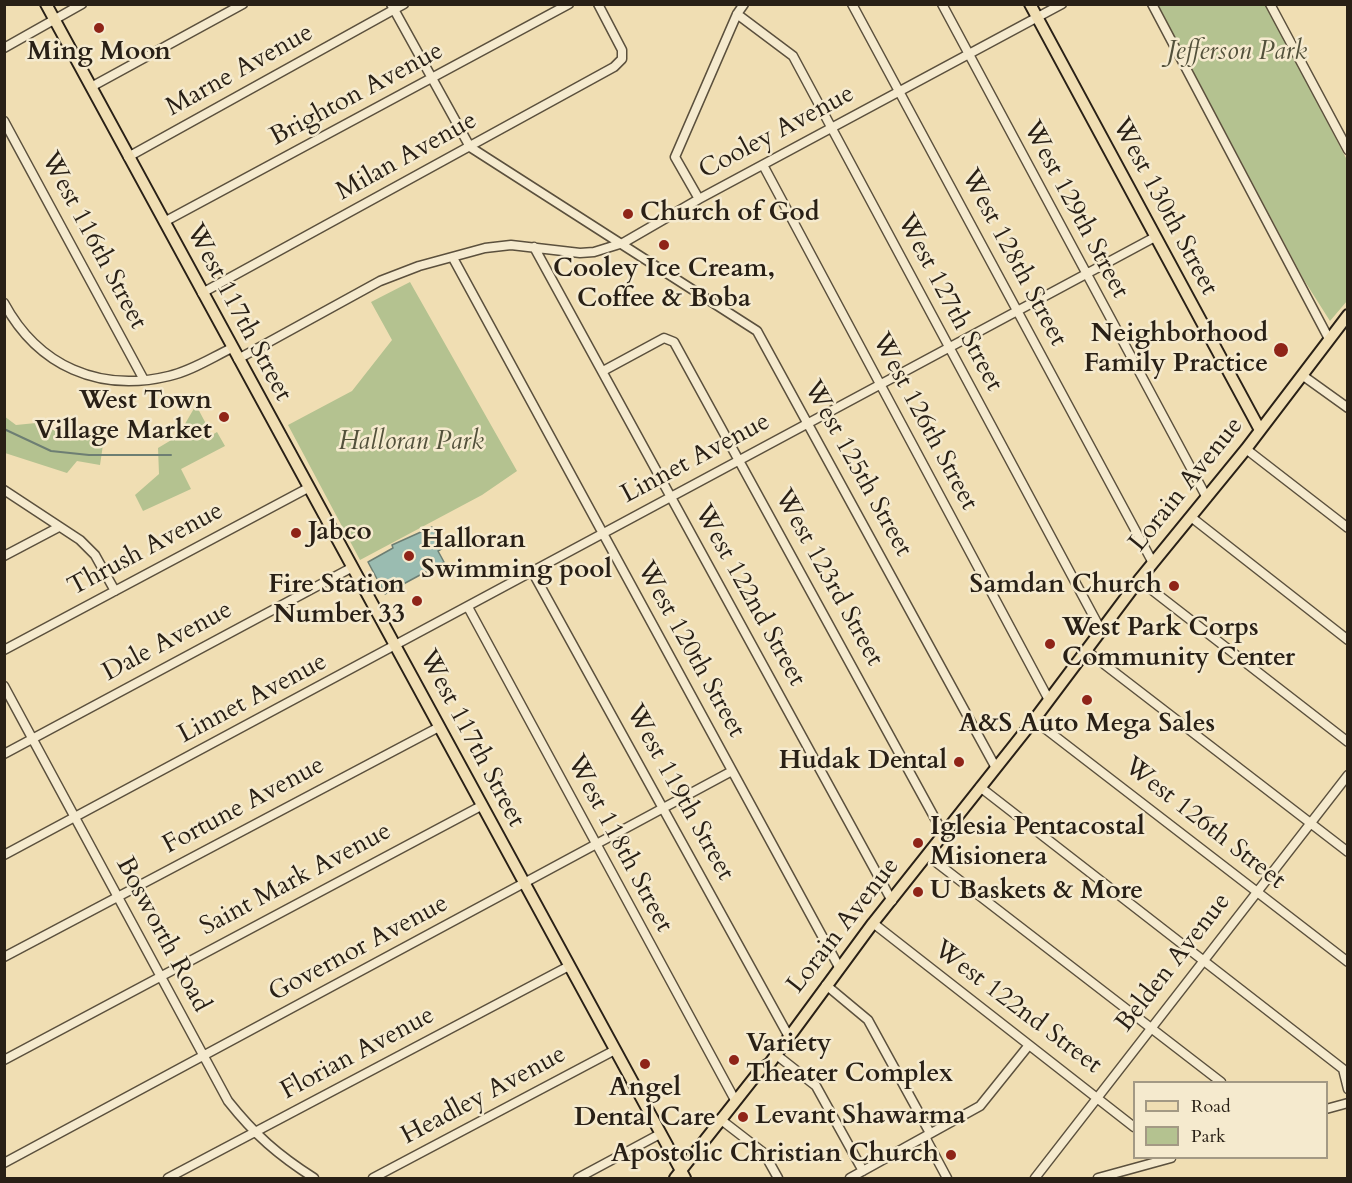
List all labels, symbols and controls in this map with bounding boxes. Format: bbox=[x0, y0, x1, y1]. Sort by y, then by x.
street label: Marne Avenue bbox=[161, 18, 319, 124]
marker: Ming Moon bbox=[92, 21, 106, 35]
street label: Brighton Avenue bbox=[265, 36, 449, 154]
place label: Ming Moon bbox=[27, 37, 171, 69]
park label: Jefferson Park bbox=[1167, 37, 1307, 69]
street label: Cooley Avenue bbox=[694, 79, 860, 187]
street label: Milan Avenue bbox=[331, 106, 483, 208]
street label: West 130th Street bbox=[1104, 113, 1224, 301]
street label: West 129th Street bbox=[1015, 116, 1135, 304]
street label: West 116th Street bbox=[33, 147, 153, 335]
street label: West 128th Street bbox=[953, 164, 1073, 352]
place label: Church of God bbox=[640, 198, 820, 230]
marker: Church of God bbox=[621, 207, 635, 221]
street label: West 127th Street bbox=[889, 209, 1009, 397]
street label: West 117th Street bbox=[178, 219, 298, 407]
marker: Cooley Ice Cream, Coffee & Boba bbox=[657, 238, 671, 252]
place label: Cooley Ice Cream, Coffee & Boba bbox=[553, 254, 775, 316]
place label: Neighborhood Family Practice bbox=[1084, 319, 1268, 380]
street label: West 126th Street bbox=[864, 328, 984, 516]
marker: Neighborhood Family Practice bbox=[1272, 341, 1290, 359]
street label: West 125th Street bbox=[796, 376, 918, 562]
place label: West Town Village Market bbox=[35, 386, 212, 448]
street label: Linnet Avenue bbox=[616, 407, 776, 511]
marker: West Town Village Market bbox=[217, 410, 231, 424]
street label: Lorain Avenue bbox=[1123, 412, 1251, 558]
park label: Halloran Park bbox=[338, 427, 484, 459]
street label: West 123rd Street bbox=[767, 484, 889, 672]
street label: Thrush Avenue bbox=[63, 496, 229, 604]
street label: West 122nd Street bbox=[686, 500, 812, 692]
place label: Jabco bbox=[308, 517, 372, 549]
place label: Halloran Swimming pool bbox=[421, 525, 612, 586]
marker: Jabco bbox=[289, 526, 303, 540]
marker: Halloran Swimming pool bbox=[402, 549, 416, 563]
street label: West 120th Street bbox=[629, 557, 751, 743]
place label: Fire Station Number 33 bbox=[268, 570, 405, 632]
place label: Samdan Church bbox=[970, 570, 1162, 602]
marker: Samdan Church bbox=[1167, 579, 1181, 593]
marker: Fire Station Number 33 bbox=[410, 594, 424, 608]
street label: Dale Avenue bbox=[98, 595, 238, 689]
place label: West Park Corps Community Center bbox=[1062, 613, 1295, 674]
marker: West Park Corps Community Center bbox=[1043, 637, 1057, 651]
street label: West 117th Street bbox=[411, 645, 531, 833]
street label: Linnet Avenue bbox=[173, 647, 333, 751]
marker: A&S Auto Mega Sales bbox=[1080, 693, 1094, 707]
street label: West 119th Street bbox=[618, 700, 740, 886]
place label: A&S Auto Mega Sales bbox=[959, 709, 1215, 741]
place label: Hudak Dental bbox=[779, 746, 947, 778]
street label: Fortune Avenue bbox=[158, 750, 330, 862]
street label: West 118th Street bbox=[559, 750, 679, 938]
street label: West 126th Street bbox=[1117, 751, 1291, 897]
marker: Hudak Dental bbox=[952, 755, 966, 769]
place label: Iglesia Pentacostal Misionera bbox=[930, 812, 1145, 874]
street label: Saint Mark Avenue bbox=[195, 816, 397, 944]
marker: Iglesia Pentacostal Misionera bbox=[911, 836, 925, 850]
street label: Bosworth Road bbox=[108, 852, 216, 1018]
street label: Lorain Avenue bbox=[781, 852, 907, 1000]
place label: U Baskets & More bbox=[930, 876, 1143, 908]
marker: U Baskets & More bbox=[911, 885, 925, 899]
street label: Belden Avenue bbox=[1110, 887, 1238, 1039]
street label: Governor Avenue bbox=[264, 889, 454, 1009]
street label: West 122nd Street bbox=[927, 935, 1107, 1081]
street label: Florian Avenue bbox=[276, 1000, 440, 1108]
place label: Variety Theater Complex bbox=[746, 1029, 953, 1090]
street label: Headley Avenue bbox=[396, 1039, 572, 1153]
marker: Variety Theater Complex bbox=[727, 1053, 741, 1067]
marker: Angel Dental Care bbox=[638, 1057, 652, 1071]
place label: Angel Dental Care bbox=[574, 1073, 716, 1134]
legend bbox=[1133, 1081, 1328, 1159]
text: Road bbox=[1191, 1094, 1231, 1119]
place label: Levant Shawarma bbox=[755, 1101, 966, 1133]
marker: Levant Shawarma bbox=[736, 1110, 750, 1124]
text: Park bbox=[1191, 1124, 1226, 1149]
place label: Apostolic Christian Church bbox=[611, 1139, 939, 1171]
marker: Apostolic Christian Church bbox=[944, 1148, 958, 1162]

